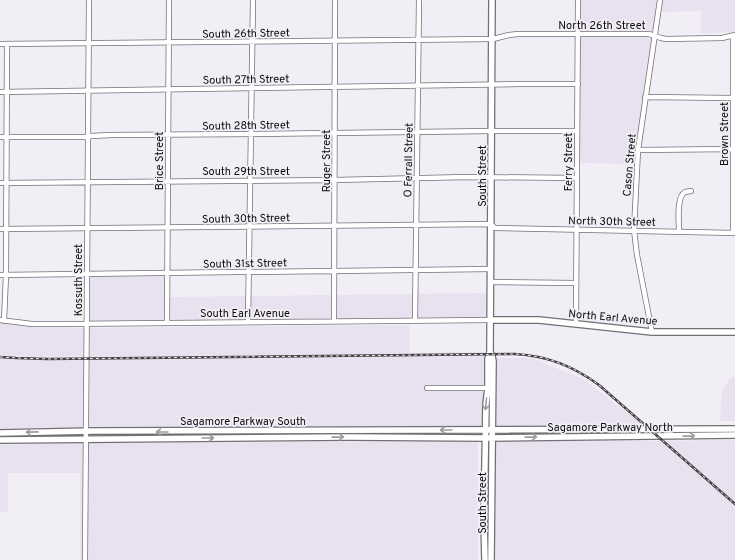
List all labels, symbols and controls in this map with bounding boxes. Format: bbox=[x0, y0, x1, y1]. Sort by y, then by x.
street label: North 26th Street bbox=[558, 19, 646, 33]
street label: South 26th Street bbox=[202, 26, 290, 42]
street label: South 27th Street bbox=[203, 72, 289, 88]
street label: Brown Street bbox=[718, 102, 732, 166]
street label: South 28th Street bbox=[202, 118, 290, 134]
street label: O Ferrall Street bbox=[401, 123, 417, 197]
street label: Ruger Street bbox=[320, 130, 334, 192]
street label: Brice Street bbox=[153, 132, 167, 190]
street label: Ferry Street bbox=[562, 133, 576, 191]
street label: Cason Street bbox=[620, 133, 640, 197]
street label: South Street bbox=[476, 145, 490, 207]
street label: South 29th Street bbox=[202, 165, 290, 179]
street label: South 30th Street bbox=[202, 211, 290, 227]
street label: North 30th Street bbox=[568, 214, 656, 230]
street label: Kossuth Street bbox=[72, 244, 86, 316]
street label: South 31st Street bbox=[203, 256, 287, 272]
street label: South Earl Avenue bbox=[200, 307, 290, 321]
street label: North Earl Avenue bbox=[568, 307, 658, 329]
one-way arrow bbox=[483, 397, 490, 410]
street label: Sagamore Parkway South bbox=[180, 415, 306, 429]
street label: Sagamore Parkway North bbox=[547, 421, 673, 435]
one-way arrow bbox=[440, 426, 453, 434]
one-way arrow bbox=[156, 428, 169, 436]
one-way arrow bbox=[26, 429, 39, 436]
one-way arrow bbox=[682, 432, 695, 440]
one-way arrow bbox=[331, 433, 344, 441]
one-way arrow bbox=[524, 433, 537, 441]
one-way arrow bbox=[201, 434, 214, 442]
street label: South Street bbox=[476, 472, 490, 534]

